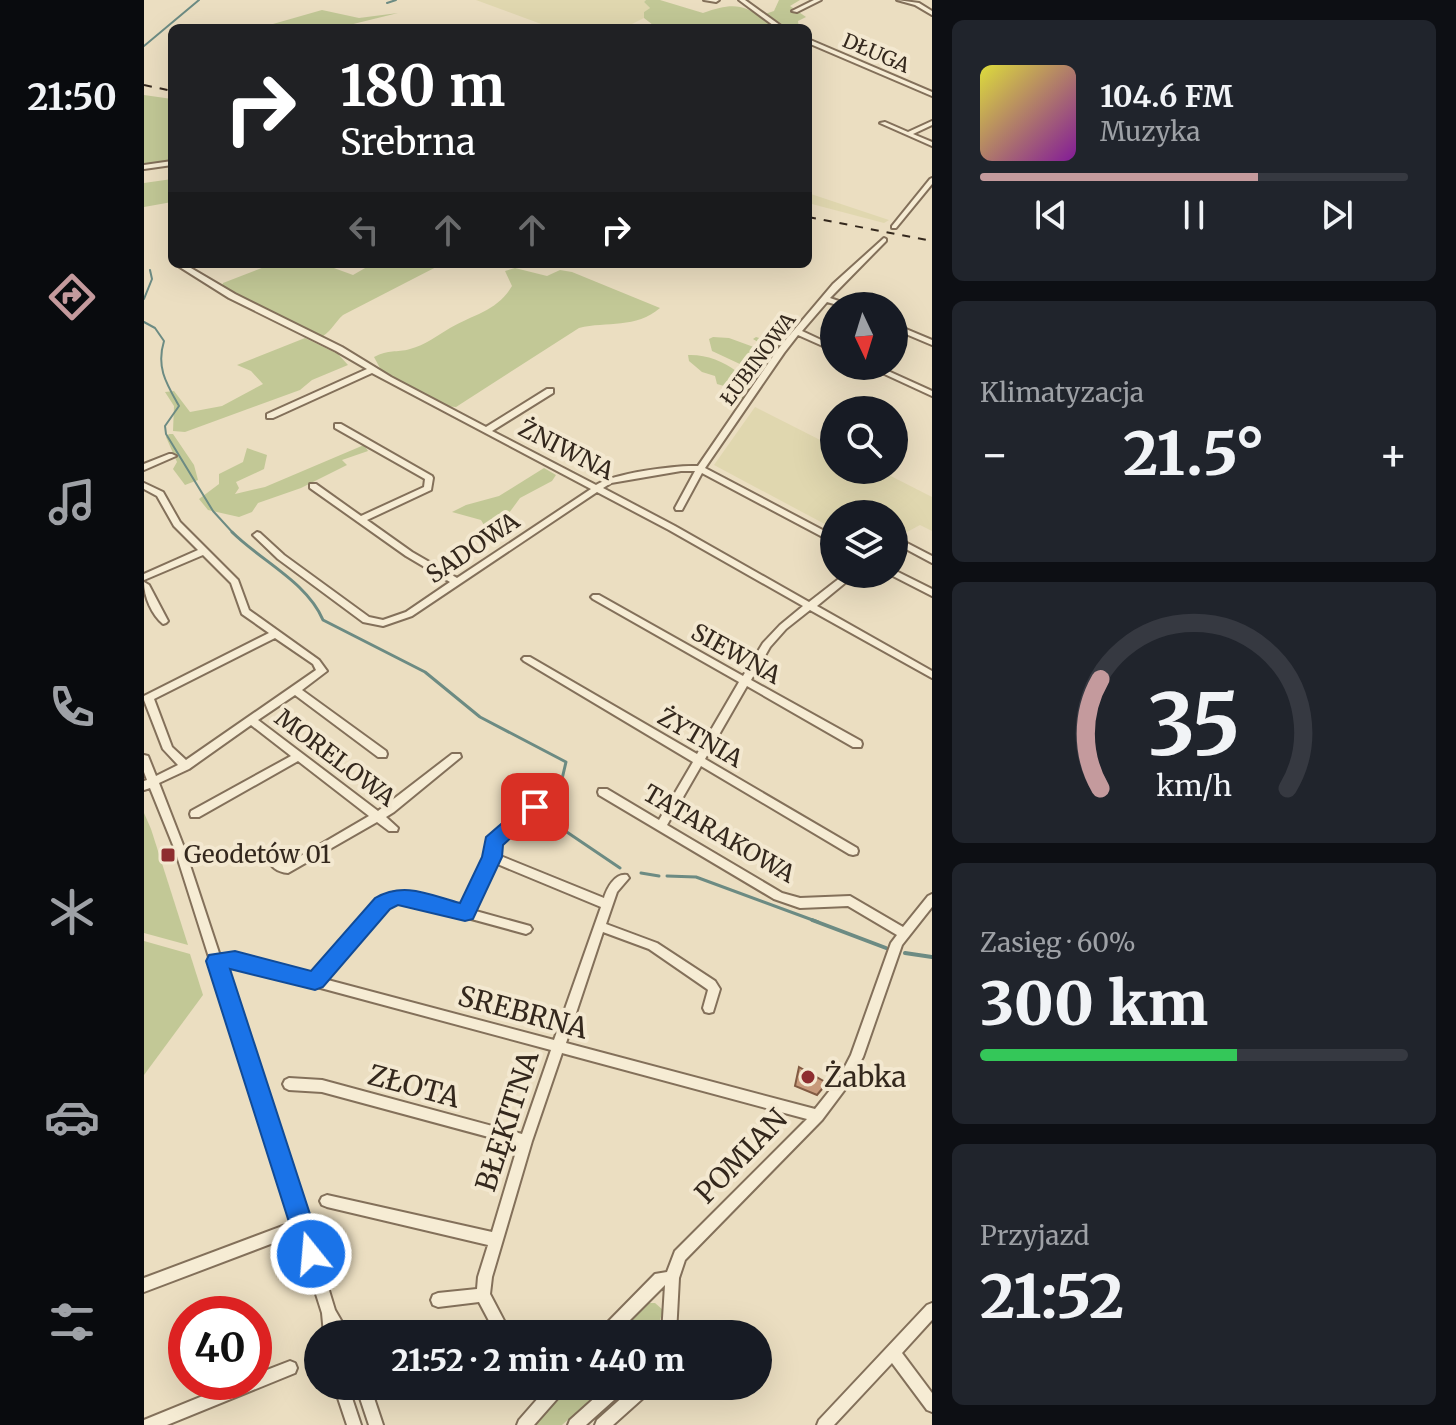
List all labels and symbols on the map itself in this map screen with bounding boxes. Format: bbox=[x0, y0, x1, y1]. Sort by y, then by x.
street label: DŁUGA bbox=[839, 27, 914, 78]
north arrow bbox=[820, 292, 908, 380]
street label: ŁUBINOWA bbox=[715, 307, 801, 410]
street label: ŻNIWNA bbox=[513, 412, 620, 487]
street label: SADOWA bbox=[420, 505, 526, 590]
street label: SIEWNA bbox=[686, 616, 787, 691]
street label: ŻYTNIA bbox=[652, 701, 749, 775]
street label: MORELOWA bbox=[269, 702, 403, 814]
pin bbox=[501, 773, 569, 841]
street label: TATARAKOWA bbox=[638, 778, 802, 890]
place label: Geodetów 01 bbox=[184, 839, 331, 870]
marker: Geodetów 01 bbox=[159, 846, 177, 864]
street label: SREBRNA bbox=[454, 977, 592, 1047]
street label: BŁĘKITNA bbox=[467, 1046, 547, 1196]
street label: ZŁOTA bbox=[364, 1057, 464, 1116]
place label: Żabka bbox=[824, 1059, 907, 1095]
marker: Żabka bbox=[799, 1068, 817, 1086]
street label: POMIAN bbox=[687, 1101, 795, 1211]
position arrow bbox=[269, 1212, 353, 1296]
speed limit sign: 40 bbox=[168, 1296, 272, 1400]

